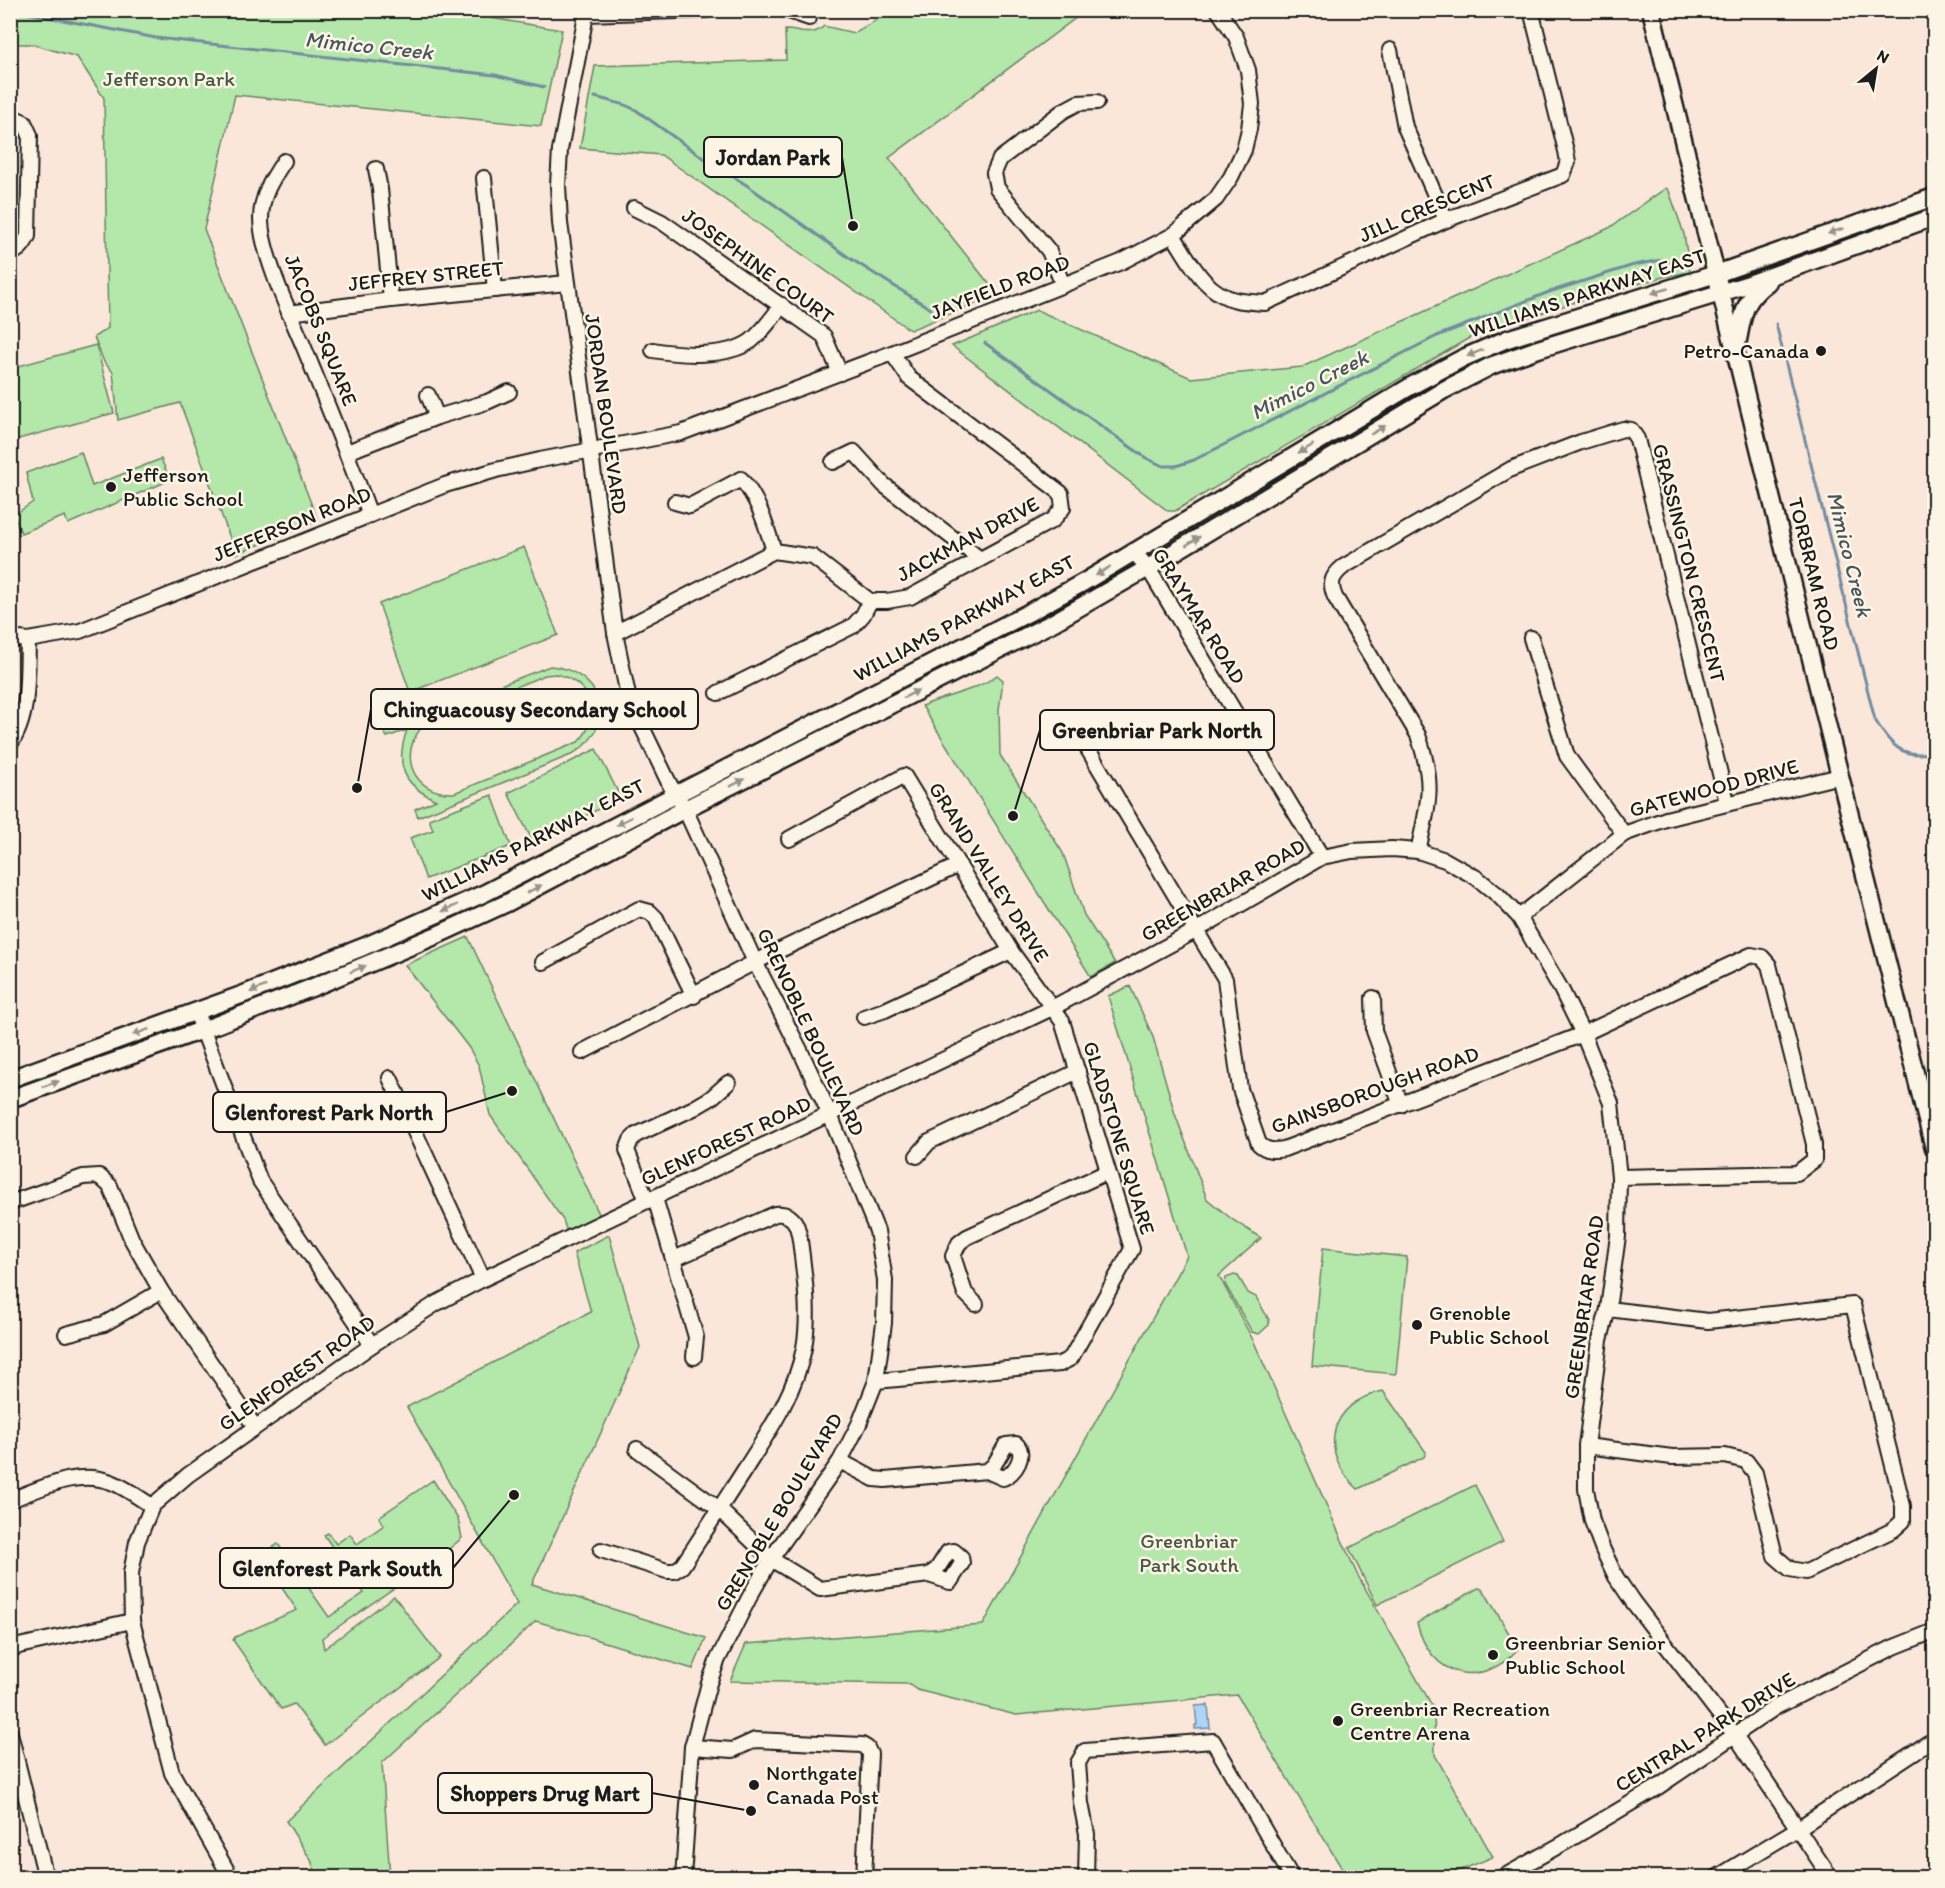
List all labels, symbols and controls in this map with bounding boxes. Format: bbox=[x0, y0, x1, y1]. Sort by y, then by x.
water label: Mimico Creek bbox=[304, 25, 436, 66]
north arrow bbox=[1846, 39, 1906, 99]
text: N bbox=[1874, 46, 1893, 67]
park label: Jefferson Park bbox=[103, 66, 235, 91]
callout: Jordan Park bbox=[704, 137, 842, 177]
text: Jordan Park bbox=[715, 144, 831, 171]
street label: JILL CRESCENT bbox=[1355, 168, 1499, 247]
street label: JOSEPHINE COURT bbox=[678, 202, 839, 329]
one-way arrow bbox=[1827, 227, 1845, 237]
street label: WILLIAMS PARKWAY EAST bbox=[1465, 242, 1708, 343]
street label: JAYFIELD ROAD bbox=[927, 248, 1073, 325]
street label: JACOBS SQUARE bbox=[280, 250, 363, 409]
street label: JEFFREY STREET bbox=[347, 255, 505, 296]
one-way arrow bbox=[1651, 287, 1669, 297]
street label: JORDAN BOULEVARD bbox=[580, 312, 633, 516]
place label: Petro-Canada bbox=[1684, 338, 1809, 363]
water label: Mimico Creek bbox=[1246, 343, 1374, 426]
marker: Petro-Canada bbox=[1814, 344, 1828, 358]
one-way arrow bbox=[1466, 348, 1484, 358]
one-way arrow bbox=[1370, 424, 1386, 435]
street label: GRASSINGTON CRESCENT bbox=[1648, 441, 1731, 685]
one-way arrow bbox=[1297, 444, 1314, 454]
place label: Jefferson Public School bbox=[123, 462, 243, 511]
marker: Jefferson Public School bbox=[104, 480, 118, 494]
street label: JEFFERSON ROAD bbox=[209, 480, 375, 567]
water label: Mimico Creek bbox=[1821, 489, 1879, 621]
street label: JACKMAN DRIVE bbox=[892, 491, 1043, 587]
street label: TORBRAM ROAD bbox=[1783, 495, 1846, 653]
one-way arrow bbox=[1185, 535, 1201, 546]
street label: GRAYMAR ROAD bbox=[1147, 543, 1251, 689]
street label: WILLIAMS PARKWAY EAST bbox=[849, 548, 1079, 687]
one-way arrow bbox=[1094, 565, 1111, 576]
callout: Chinguacousy Secondary School bbox=[371, 689, 698, 729]
one-way arrow bbox=[903, 689, 920, 699]
text: Chinguacousy Secondary School bbox=[383, 696, 687, 723]
callout: Greenbriar Park North bbox=[1040, 710, 1274, 750]
text: Greenbriar Park North bbox=[1052, 717, 1263, 744]
street label: GATEWOOD DRIVE bbox=[1627, 753, 1801, 822]
street label: WILLIAMS PARKWAY EAST bbox=[417, 772, 649, 907]
street label: GRAND VALLEY DRIVE bbox=[924, 777, 1055, 967]
one-way arrow bbox=[729, 778, 746, 788]
one-way arrow bbox=[616, 816, 633, 825]
street label: GREENBRIAR ROAD bbox=[1136, 832, 1309, 947]
one-way arrow bbox=[525, 884, 542, 894]
one-way arrow bbox=[441, 903, 459, 913]
street label: GRENOBLE BOULEVARD bbox=[752, 924, 871, 1140]
one-way arrow bbox=[349, 964, 367, 973]
one-way arrow bbox=[248, 984, 266, 994]
one-way arrow bbox=[131, 1027, 149, 1037]
street label: GLADSTONE SQUARE bbox=[1078, 1038, 1161, 1237]
street label: GAINSBOROUGH ROAD bbox=[1267, 1040, 1482, 1139]
one-way arrow bbox=[42, 1079, 60, 1089]
street label: GLENFOREST ROAD bbox=[637, 1090, 815, 1191]
callout: Glenforest Park North bbox=[213, 1092, 446, 1132]
text: Glenforest Park North bbox=[225, 1099, 434, 1126]
street label: GREENBRIAR ROAD bbox=[1558, 1214, 1609, 1400]
place label: Grenoble Public School bbox=[1429, 1300, 1549, 1349]
street label: GLENFOREST ROAD bbox=[214, 1309, 380, 1436]
marker: Grenoble Public School bbox=[1410, 1318, 1424, 1332]
street label: GRENOBLE BOULEVARD bbox=[709, 1408, 848, 1615]
park label: Greenbriar Park South bbox=[1139, 1528, 1239, 1577]
callout: Glenforest Park South bbox=[220, 1548, 453, 1588]
text: Glenforest Park South bbox=[232, 1555, 443, 1582]
place label: Greenbriar Senior Public School bbox=[1505, 1630, 1666, 1679]
marker: Greenbriar Senior Public School bbox=[1486, 1648, 1500, 1662]
street label: CENTRAL PARK DRIVE bbox=[1610, 1666, 1799, 1797]
place label: Greenbriar Recreation Centre Arena bbox=[1350, 1696, 1550, 1745]
marker: Greenbriar Recreation Centre Arena bbox=[1331, 1714, 1345, 1728]
place label: Northgate Canada Post bbox=[766, 1760, 879, 1809]
callout: Shoppers Drug Mart bbox=[438, 1773, 652, 1813]
marker: Northgate Canada Post bbox=[747, 1778, 761, 1792]
text: Shoppers Drug Mart bbox=[450, 1780, 640, 1807]

